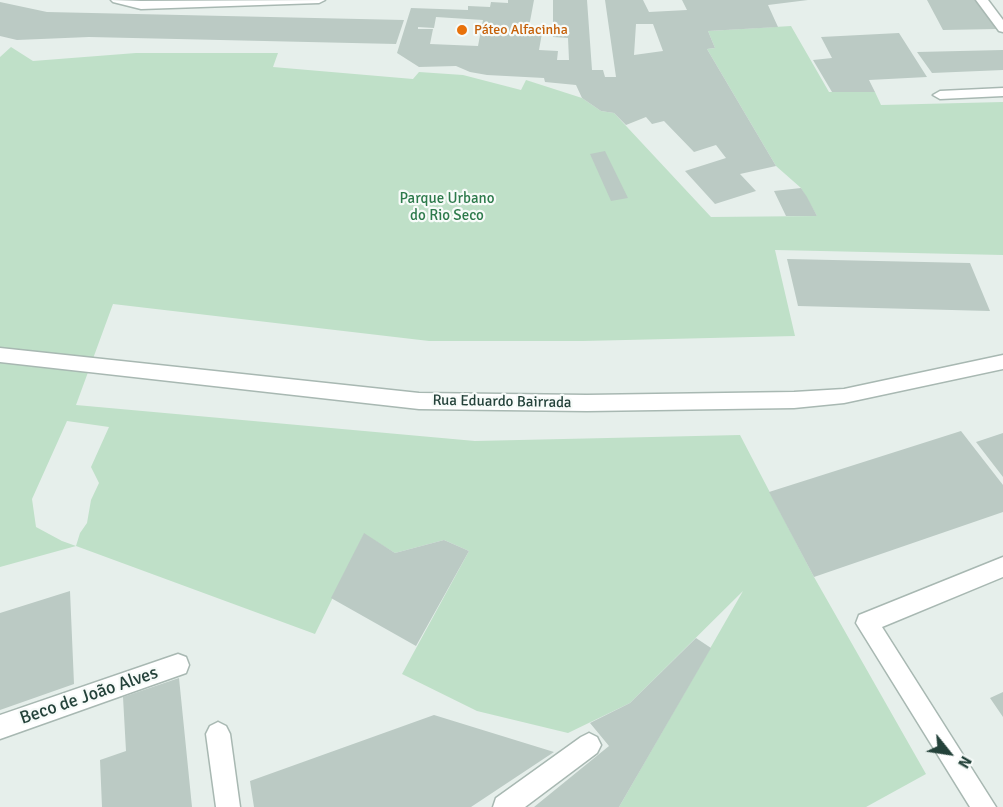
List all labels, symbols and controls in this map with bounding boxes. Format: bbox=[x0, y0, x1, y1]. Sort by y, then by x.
place label: Páteo Alfacinha bbox=[474, 22, 568, 38]
marker: Páteo Alfacinha bbox=[455, 23, 469, 37]
park label: Parque Urbano do Rio Seco bbox=[399, 190, 495, 225]
street label: Rua Eduardo Bairrada bbox=[432, 392, 572, 412]
street label: Beco de João Alves bbox=[17, 662, 161, 730]
north arrow bbox=[919, 723, 979, 783]
text: N bbox=[953, 752, 976, 772]

